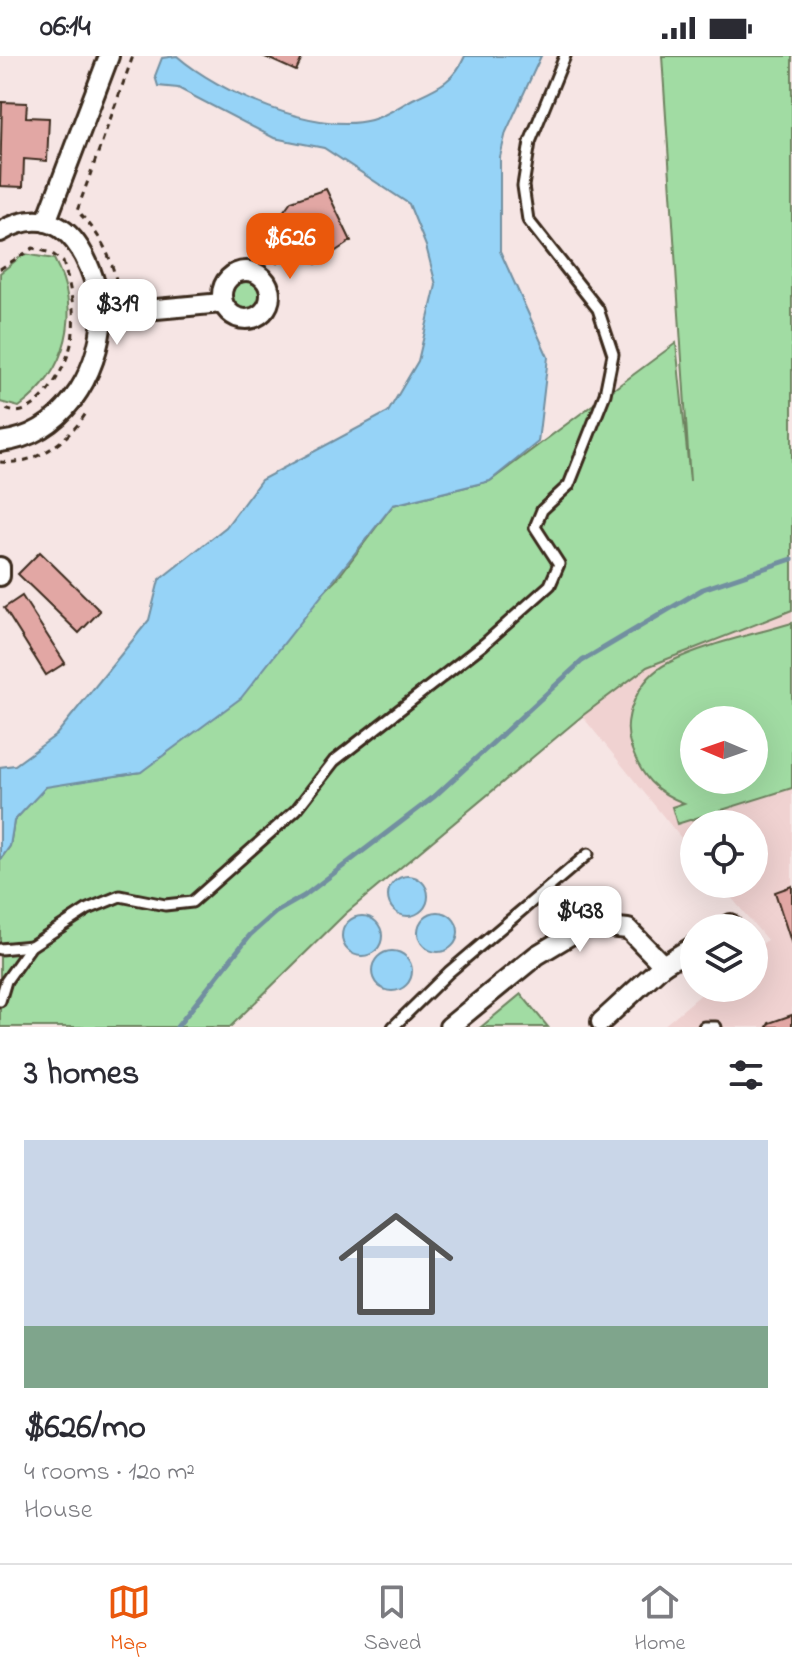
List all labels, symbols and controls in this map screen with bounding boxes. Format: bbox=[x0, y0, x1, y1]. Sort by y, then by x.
text: 06:14 bbox=[40, 6, 91, 50]
pin: $626 bbox=[243, 213, 337, 281]
text: $626 bbox=[264, 220, 316, 258]
pin: $319 bbox=[70, 279, 164, 347]
text: $319 bbox=[96, 286, 138, 324]
north arrow bbox=[680, 706, 768, 794]
map controls bbox=[680, 706, 768, 1002]
button: locate bbox=[680, 810, 768, 898]
pin: $438 bbox=[533, 886, 627, 954]
text: $438 bbox=[557, 893, 603, 931]
button: layers bbox=[680, 914, 768, 1002]
text: 3 homes bbox=[24, 1050, 139, 1100]
icon: filters bbox=[724, 1053, 768, 1097]
icon: home bbox=[324, 1192, 468, 1336]
text: $626/mo bbox=[24, 1404, 146, 1454]
text: 4 rooms · 120 m² bbox=[24, 1454, 195, 1492]
text: House bbox=[24, 1492, 92, 1530]
tab: Map bbox=[107, 1580, 151, 1660]
tab: Saved bbox=[364, 1580, 421, 1660]
tab: Home bbox=[634, 1580, 685, 1660]

